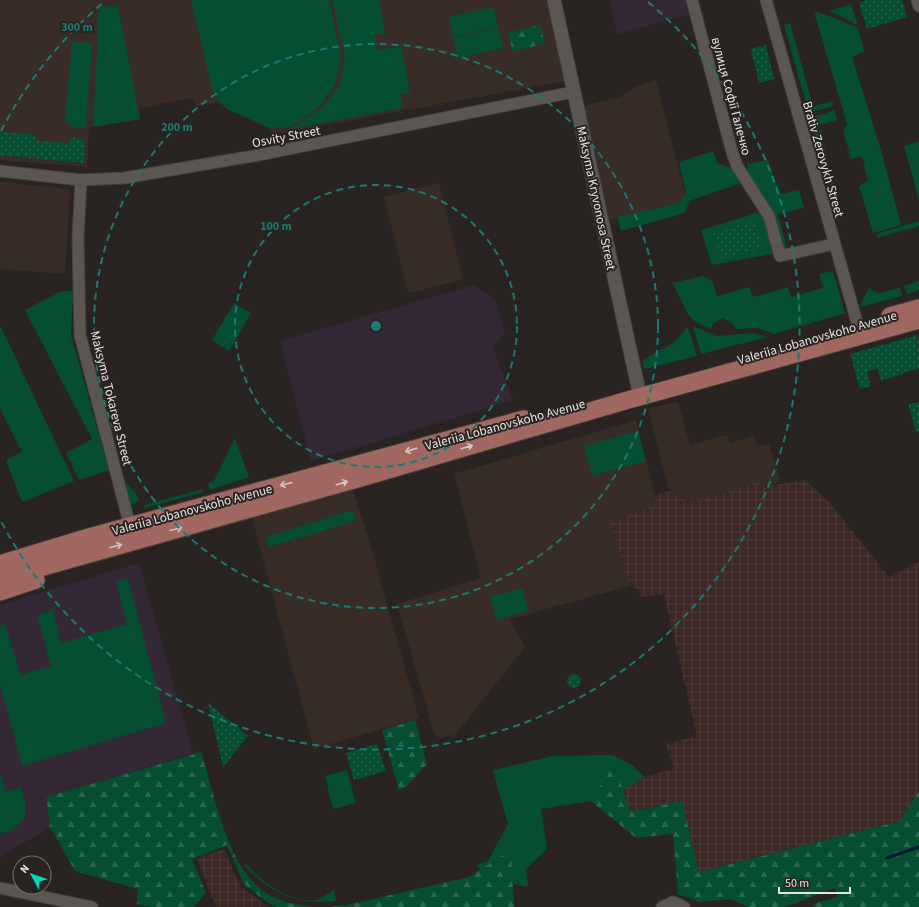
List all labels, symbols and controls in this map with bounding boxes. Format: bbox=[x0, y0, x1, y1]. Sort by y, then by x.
text: 300 m bbox=[61, 19, 93, 36]
street label: вулиця Софії Галечко bbox=[707, 35, 755, 157]
street label: Brativ Zerovykh Street bbox=[798, 99, 848, 220]
text: 200 m bbox=[161, 119, 193, 136]
street label: Osvity Street bbox=[251, 121, 322, 152]
street label: Maksyma Kryvonosa Street bbox=[572, 125, 620, 272]
text: 100 m bbox=[260, 218, 292, 235]
street label: Valeriia Lobanovskoho Avenue bbox=[735, 307, 899, 369]
centre of rings bbox=[369, 319, 383, 333]
street label: Maksyma Tokareva Street bbox=[86, 329, 137, 468]
street label: Valeriia Lobanovskoho Avenue bbox=[423, 395, 587, 455]
one-way arrow bbox=[460, 443, 473, 450]
one-way arrow bbox=[405, 447, 418, 454]
one-way arrow bbox=[335, 479, 348, 486]
street label: Valeriia Lobanovskoho Avenue bbox=[110, 480, 274, 540]
one-way arrow bbox=[280, 481, 293, 488]
one-way arrow bbox=[170, 525, 183, 533]
one-way arrow bbox=[109, 542, 122, 549]
north arrow bbox=[12, 855, 52, 895]
text: N bbox=[17, 861, 33, 877]
scale bar bbox=[779, 869, 850, 895]
text: 50 m bbox=[785, 875, 809, 892]

